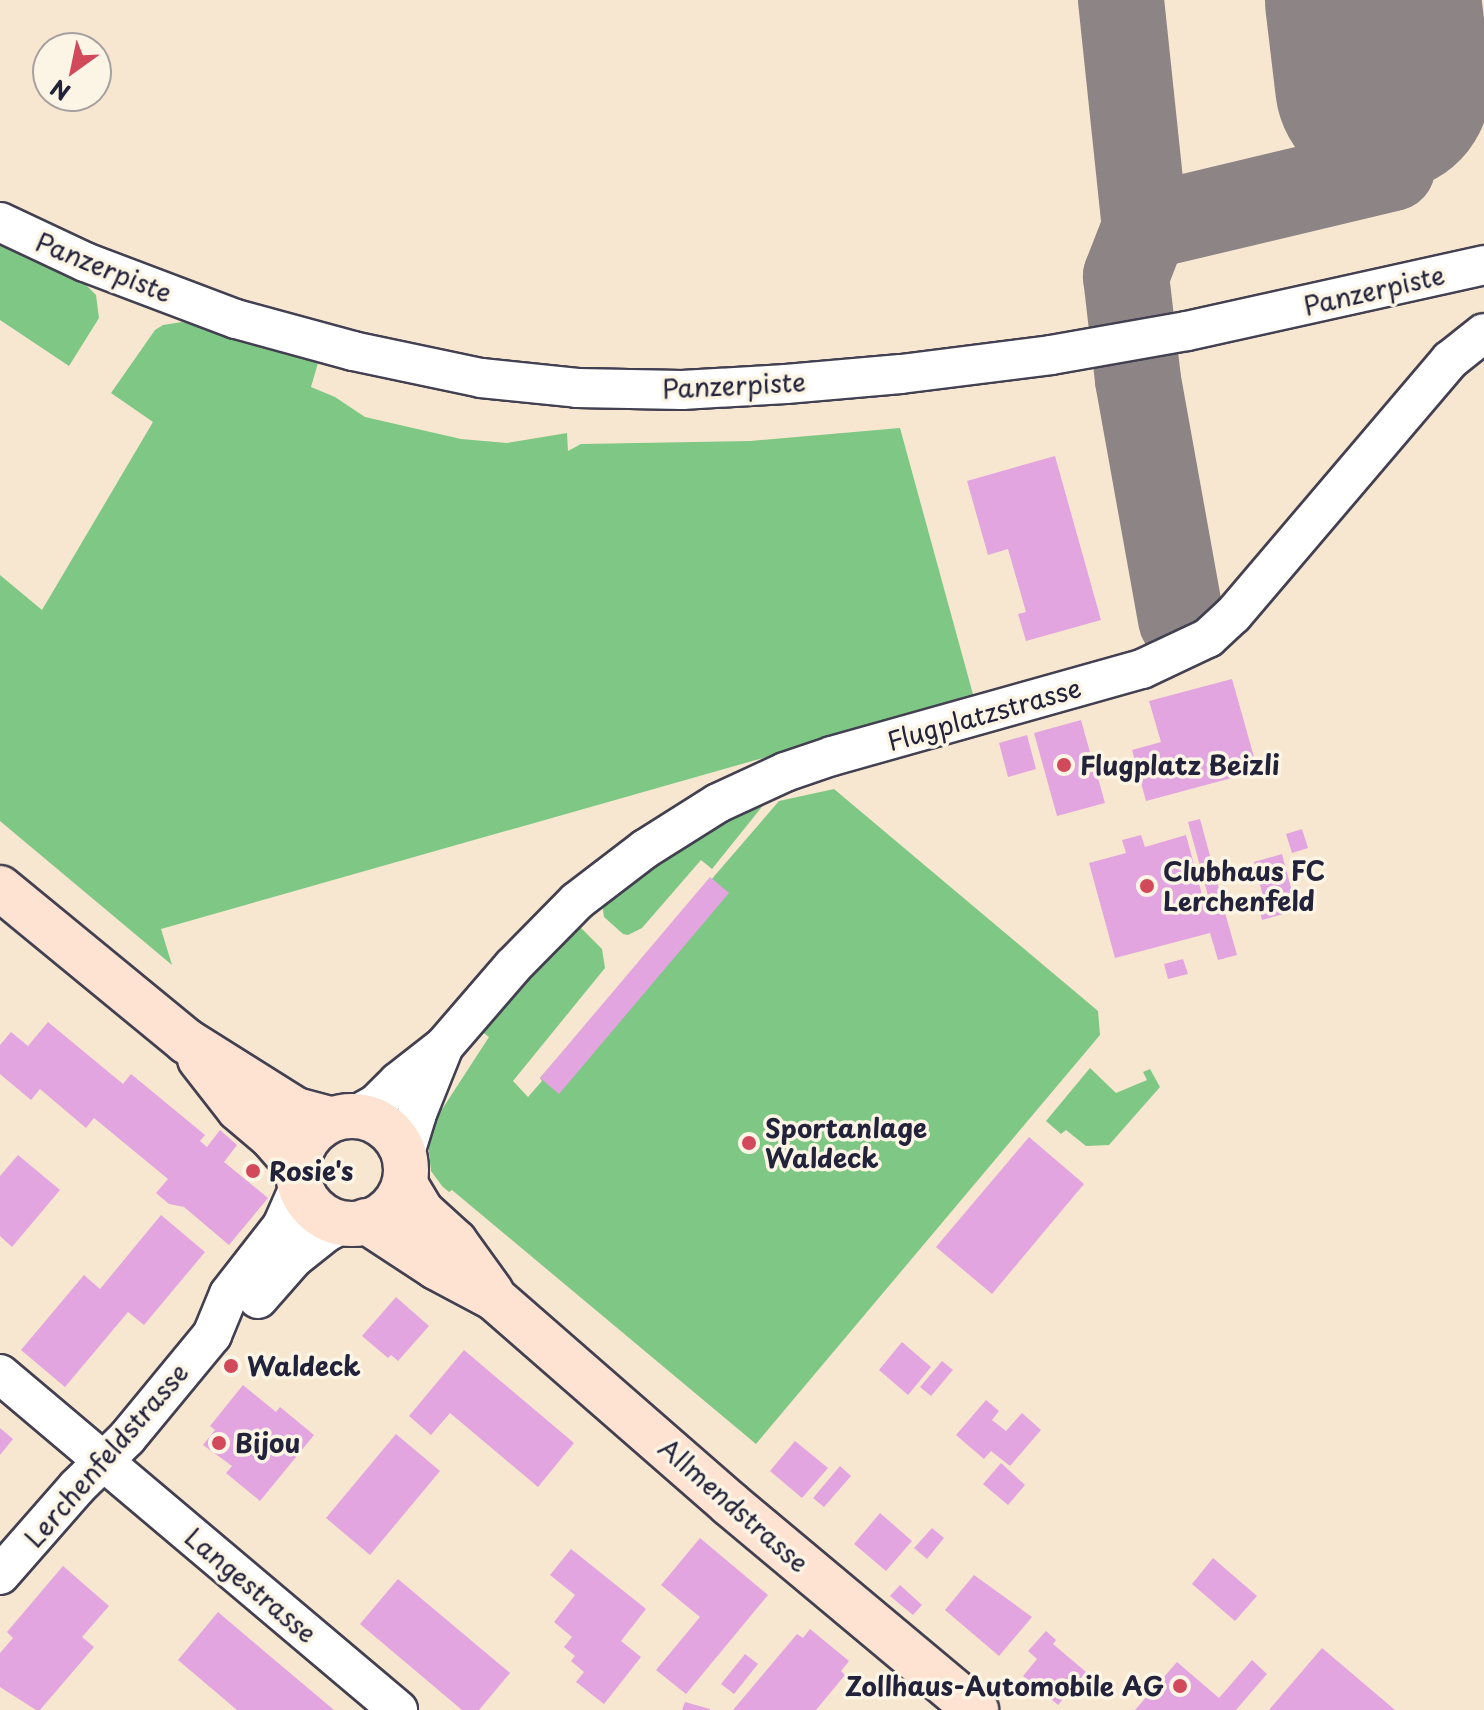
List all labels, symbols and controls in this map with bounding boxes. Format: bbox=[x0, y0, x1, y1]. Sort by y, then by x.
north arrow bbox=[32, 32, 112, 112]
text: N bbox=[43, 72, 76, 109]
street label: Panzerpiste bbox=[31, 226, 177, 308]
street label: Panzerpiste bbox=[1300, 259, 1448, 321]
street label: Panzerpiste bbox=[661, 366, 807, 404]
street label: Flugplatzstrasse bbox=[883, 671, 1085, 757]
place label: Flugplatz Beizli bbox=[1080, 749, 1281, 781]
marker: Flugplatz Beizli bbox=[1055, 756, 1073, 774]
place label: Clubhaus FC Lerchenfeld bbox=[1163, 855, 1325, 916]
marker: Clubhaus FC Lerchenfeld bbox=[1138, 877, 1156, 895]
place label: Sportanlage Waldeck bbox=[765, 1112, 927, 1174]
marker: Sportanlage Waldeck bbox=[740, 1134, 758, 1152]
place label: Rosie's bbox=[269, 1155, 353, 1187]
marker: Rosie's bbox=[244, 1162, 262, 1180]
place label: Waldeck bbox=[247, 1350, 361, 1382]
street label: Lerchenfeldstrasse bbox=[18, 1357, 194, 1553]
marker: Waldeck bbox=[222, 1357, 240, 1375]
place label: Bijou bbox=[235, 1427, 300, 1459]
street label: Allmendstrasse bbox=[653, 1432, 815, 1578]
marker: Bijou bbox=[210, 1434, 228, 1452]
street label: Langestrasse bbox=[179, 1521, 323, 1649]
place label: Zollhaus-Automobile AG bbox=[843, 1670, 1164, 1702]
marker: Zollhaus-Automobile AG bbox=[1171, 1677, 1189, 1695]

